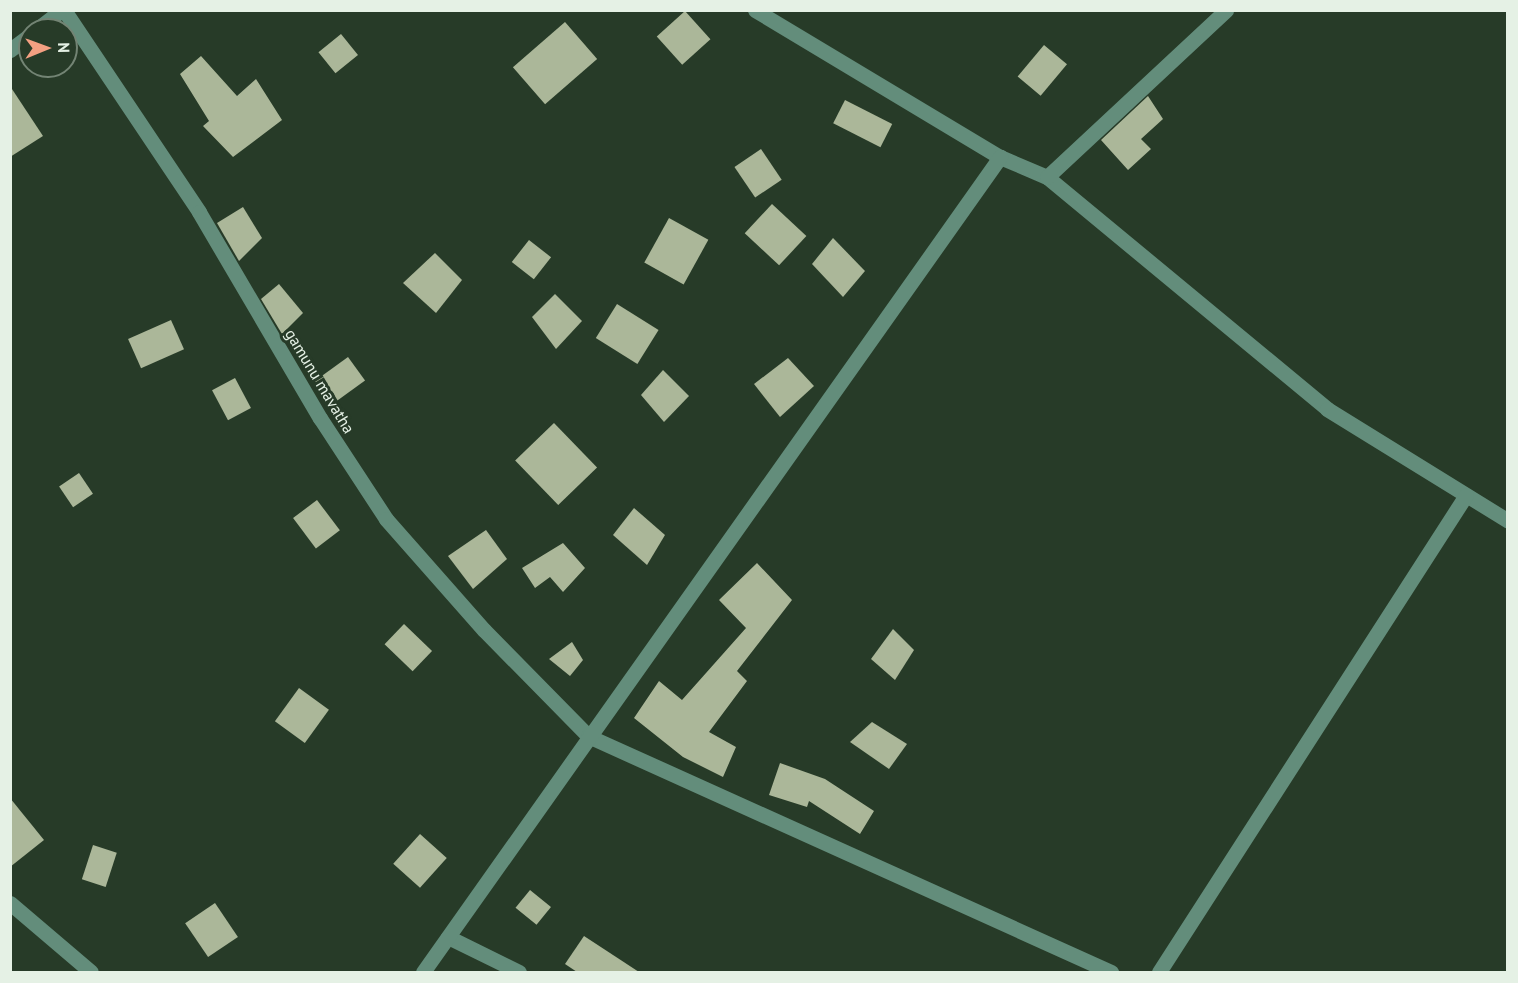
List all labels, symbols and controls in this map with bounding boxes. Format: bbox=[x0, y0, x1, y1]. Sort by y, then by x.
north arrow bbox=[18, 18, 78, 78]
text: N bbox=[54, 42, 74, 53]
street label: gamunu mavatha bbox=[281, 325, 359, 437]

